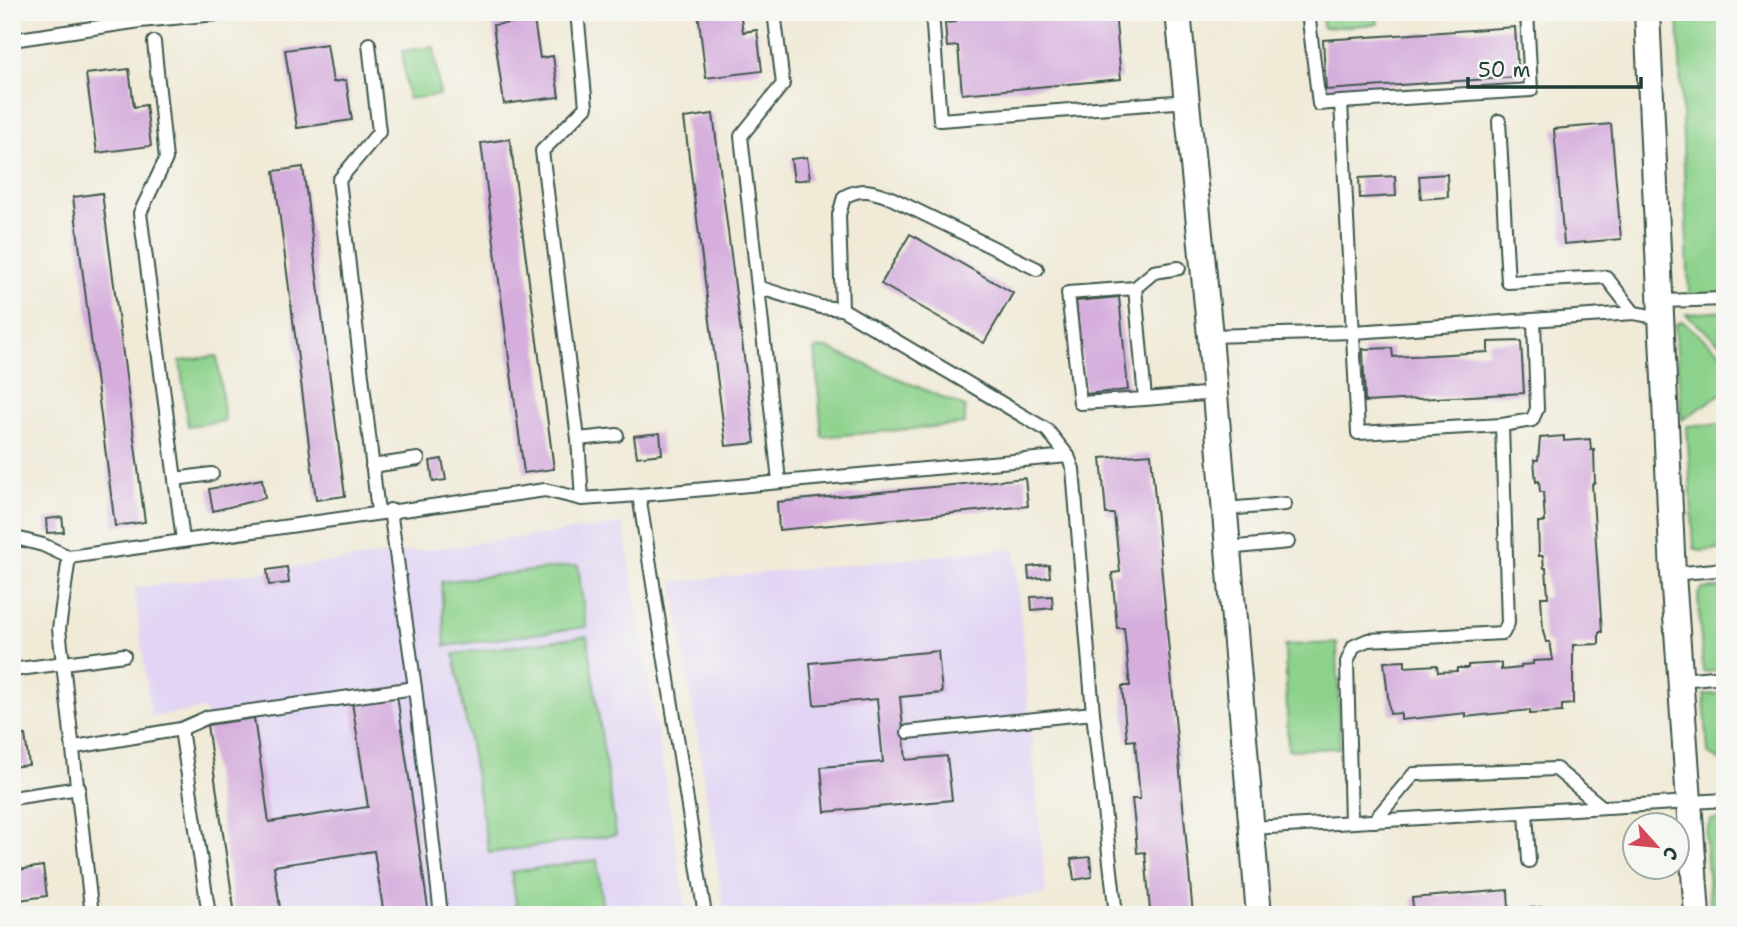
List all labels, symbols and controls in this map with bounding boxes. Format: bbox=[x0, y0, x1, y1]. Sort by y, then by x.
scale bar bbox=[1468, 46, 1641, 90]
text: 50 m bbox=[1478, 56, 1531, 84]
north arrow bbox=[1622, 811, 1692, 881]
text: С bbox=[1657, 843, 1684, 864]

